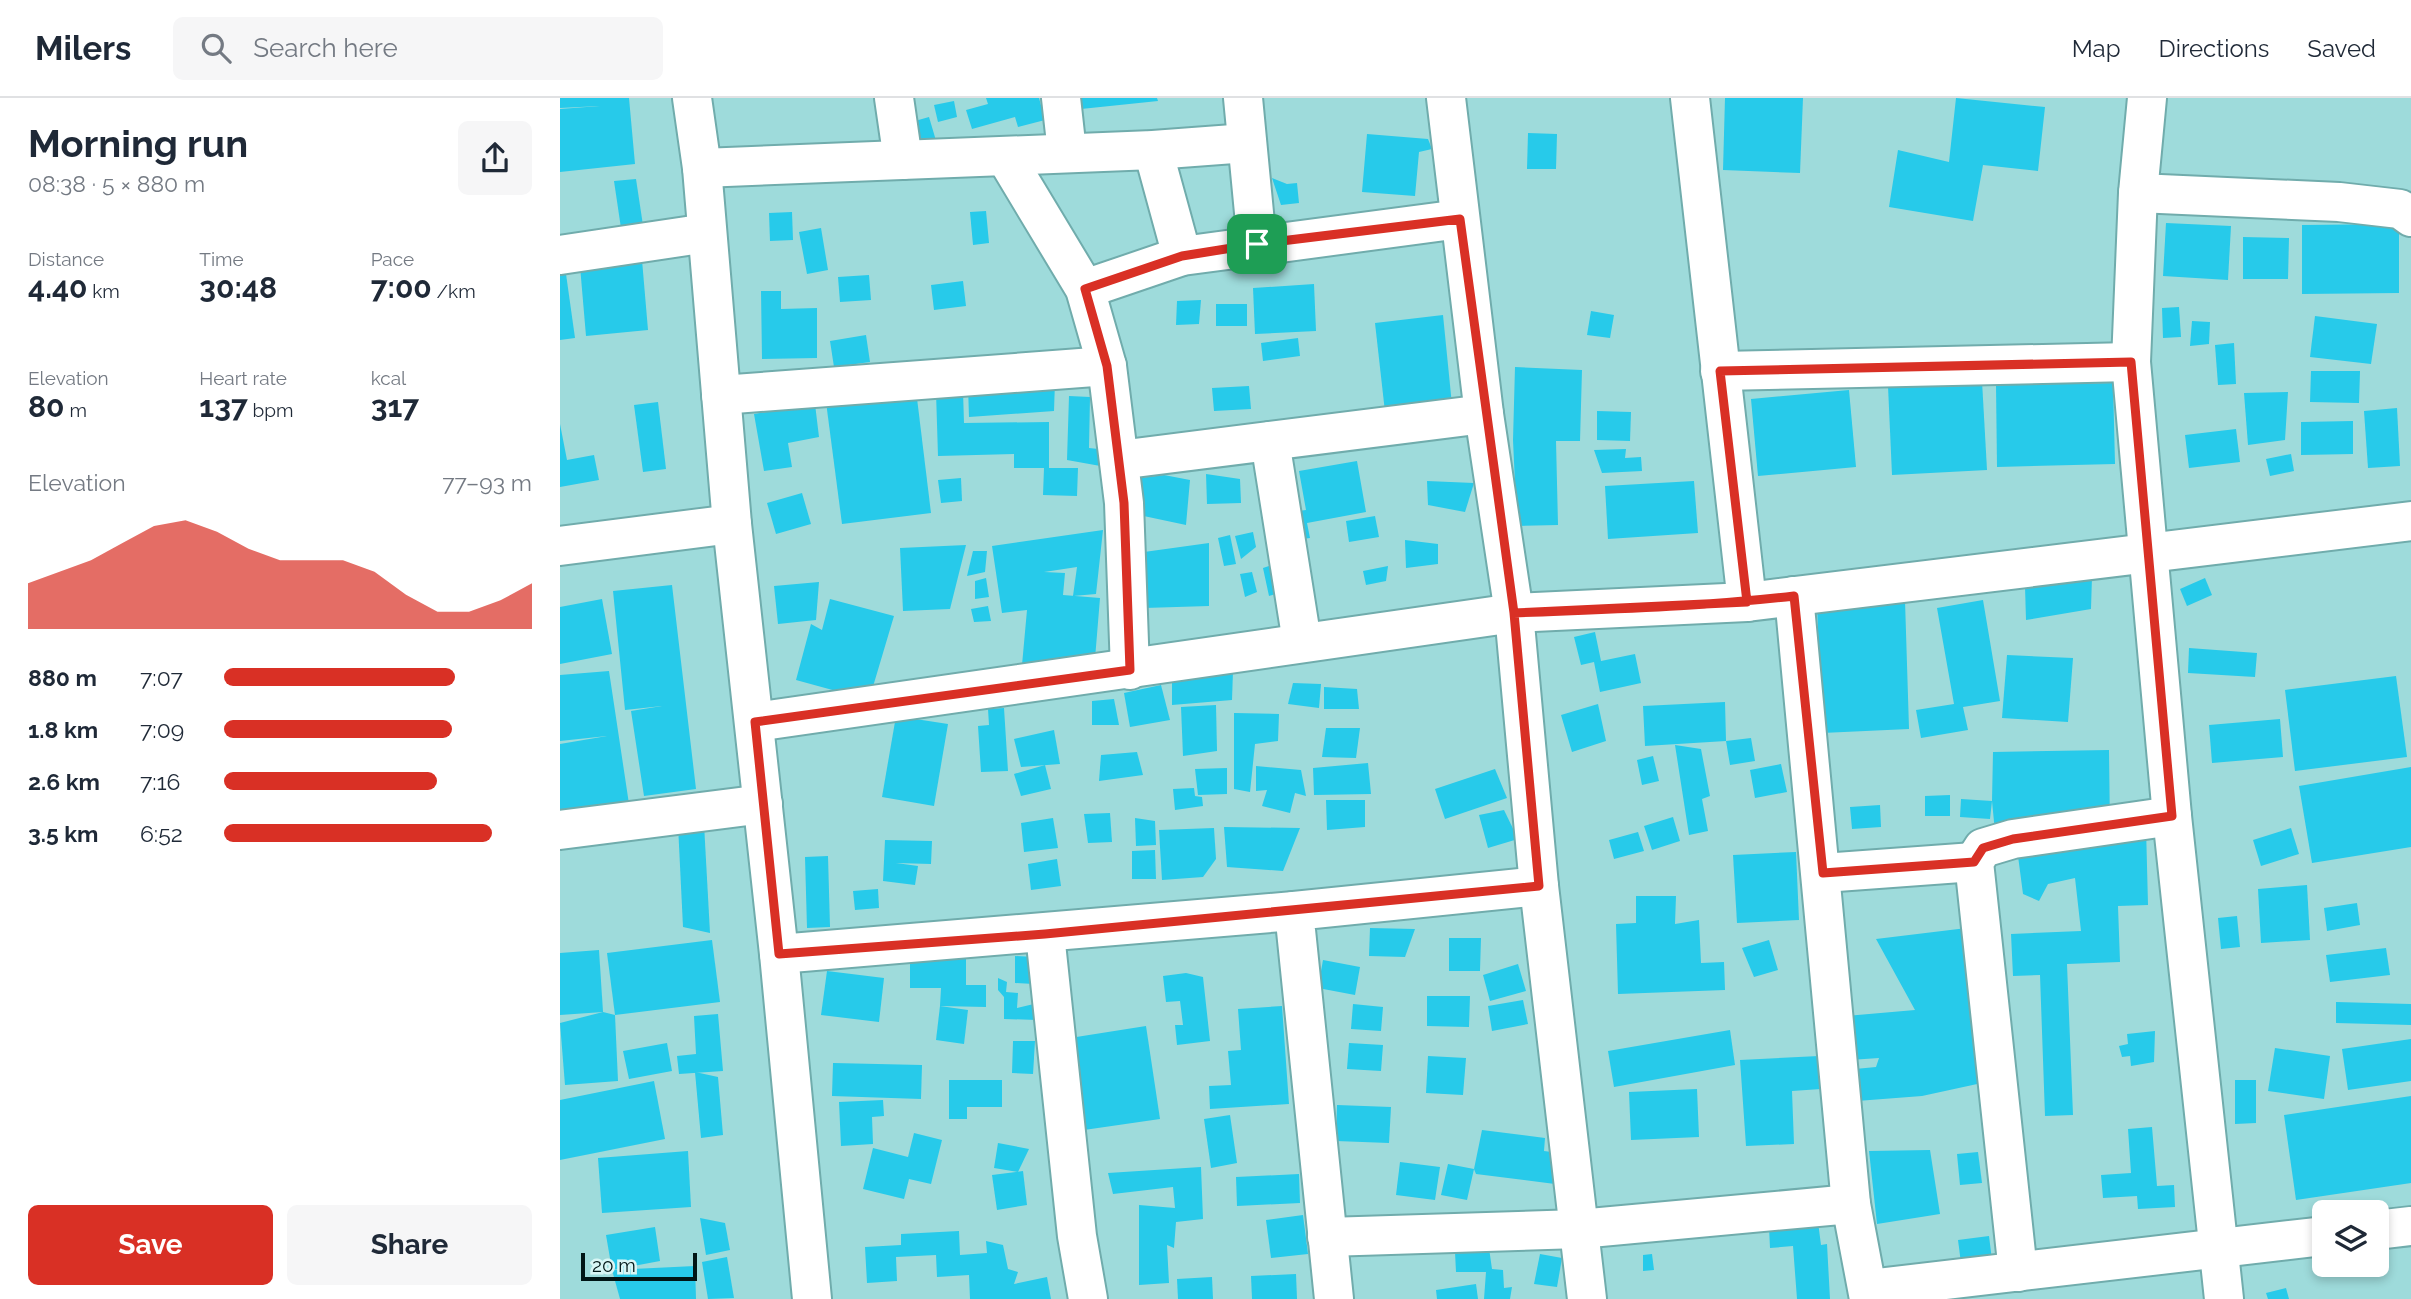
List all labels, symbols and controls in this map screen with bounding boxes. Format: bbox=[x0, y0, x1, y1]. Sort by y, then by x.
search box bbox=[173, 17, 663, 80]
text: Milers bbox=[35, 29, 131, 68]
icon: search bbox=[197, 29, 235, 67]
text: Search here bbox=[253, 33, 398, 63]
text: Map bbox=[2072, 34, 2121, 63]
text: Directions bbox=[2159, 34, 2269, 63]
text: Saved bbox=[2307, 34, 2376, 63]
text: Morning run bbox=[28, 121, 248, 166]
button: share bbox=[458, 121, 532, 195]
text: 08:38 · 5 × 880 m bbox=[28, 170, 205, 197]
pin bbox=[1227, 214, 1287, 274]
icon: arrive bbox=[1238, 225, 1276, 263]
text: Distance bbox=[28, 248, 104, 270]
text: Time bbox=[199, 248, 244, 270]
text: Pace bbox=[371, 248, 414, 270]
text: 4.40 bbox=[28, 270, 87, 305]
text: 30:48 bbox=[199, 270, 277, 305]
text: 7:00 bbox=[371, 270, 432, 305]
text: km bbox=[87, 280, 120, 302]
text: /km bbox=[432, 280, 476, 302]
text: Elevation bbox=[28, 367, 109, 389]
text: Heart rate bbox=[199, 367, 287, 389]
text: kcal bbox=[371, 367, 406, 389]
text: 80 bbox=[28, 389, 65, 424]
text: 137 bbox=[199, 389, 248, 424]
text: 317 bbox=[371, 389, 419, 424]
text: m bbox=[65, 399, 87, 421]
text: bpm bbox=[248, 399, 293, 421]
text: Elevation bbox=[28, 469, 126, 496]
text: 77–93 m bbox=[442, 469, 532, 496]
text: 880 m bbox=[28, 664, 97, 691]
text: 7:07 bbox=[140, 664, 183, 691]
text: 1.8 km bbox=[28, 716, 98, 743]
text: 7:09 bbox=[140, 716, 184, 743]
text: 2.6 km bbox=[28, 768, 100, 795]
text: 7:16 bbox=[140, 768, 180, 795]
text: 3.5 km bbox=[28, 820, 99, 847]
text: 6:52 bbox=[140, 820, 183, 847]
map controls bbox=[2312, 1200, 2389, 1277]
button: layers bbox=[2312, 1200, 2389, 1277]
button: Save bbox=[28, 1205, 273, 1285]
button: Share bbox=[287, 1205, 532, 1285]
scale bar bbox=[581, 1250, 696, 1282]
text: 20 m bbox=[592, 1254, 636, 1276]

